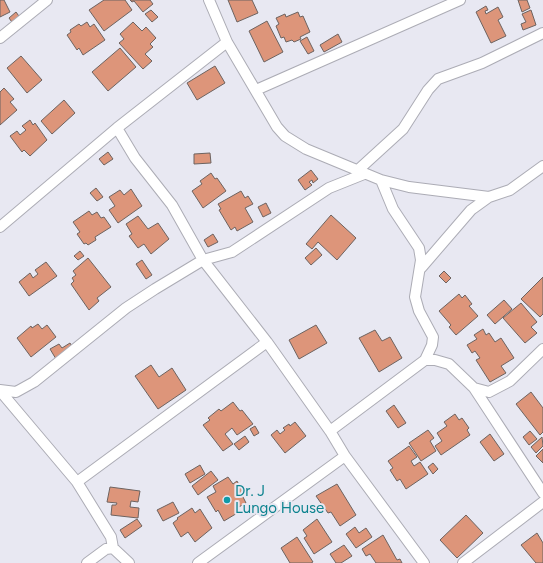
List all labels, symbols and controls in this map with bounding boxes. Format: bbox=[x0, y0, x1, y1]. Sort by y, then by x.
place label: Dr. J Lungo House bbox=[235, 482, 324, 517]
marker: Dr. J Lungo House bbox=[222, 495, 232, 505]

